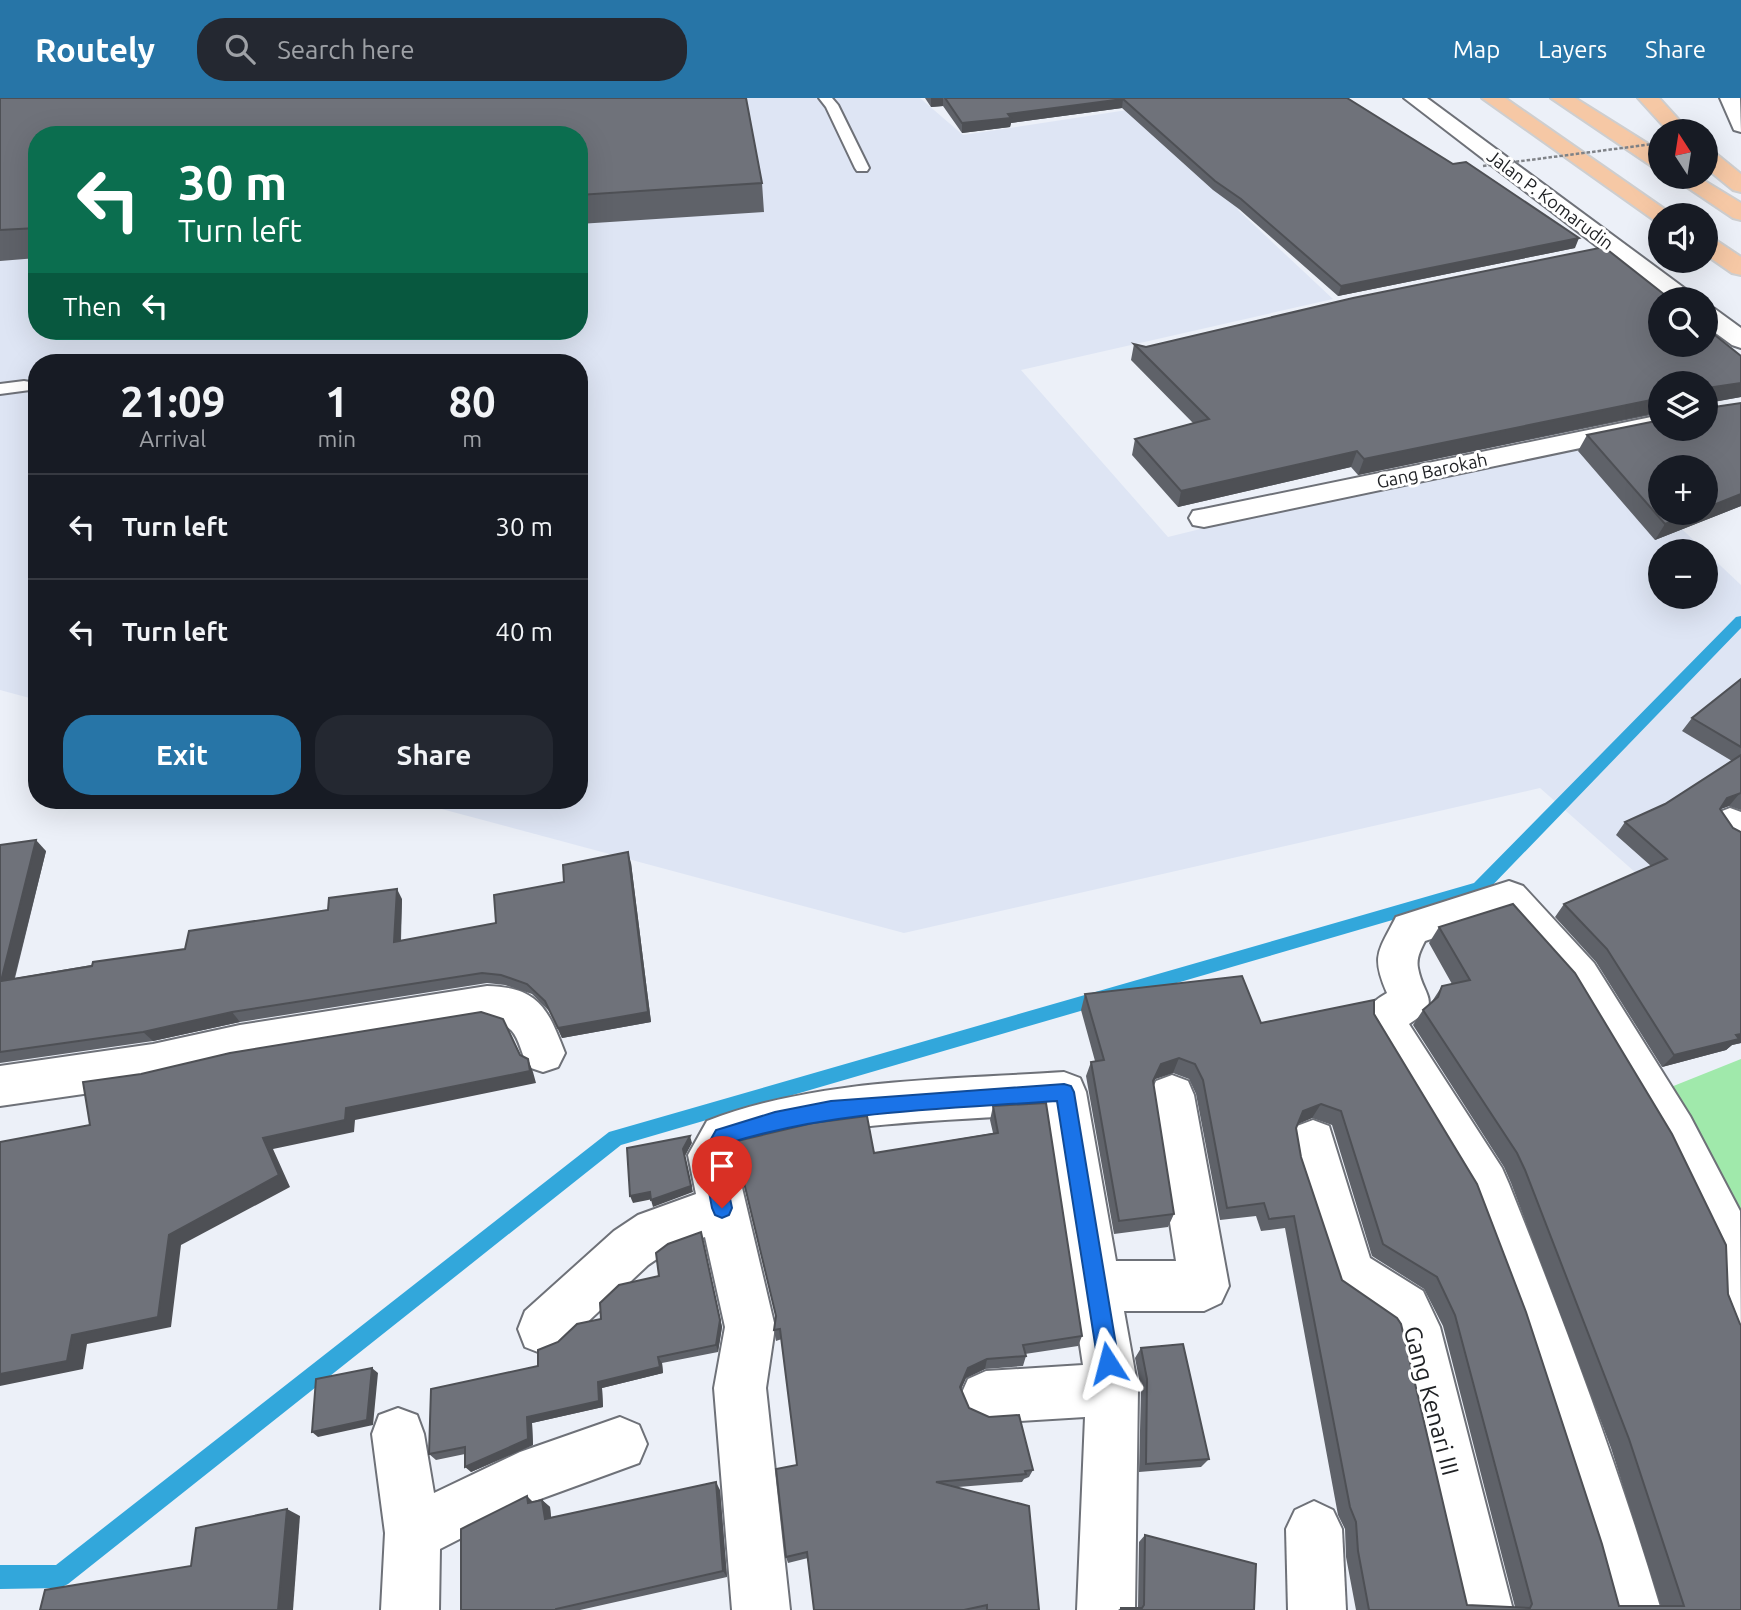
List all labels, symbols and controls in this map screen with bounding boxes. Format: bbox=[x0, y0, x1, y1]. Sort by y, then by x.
search box bbox=[197, 18, 687, 81]
icon: search bbox=[221, 30, 259, 68]
text: Routely bbox=[35, 31, 155, 68]
text: Search here bbox=[277, 35, 415, 64]
text: Map bbox=[1453, 36, 1500, 63]
text: Layers bbox=[1538, 36, 1607, 63]
text: Share bbox=[1645, 36, 1706, 63]
north arrow bbox=[1648, 119, 1718, 189]
map controls bbox=[1648, 119, 1718, 609]
street label: Jalan P. Komarudin bbox=[1484, 145, 1618, 253]
icon: left bbox=[63, 154, 154, 245]
text: 30 m bbox=[178, 154, 287, 209]
button: sound bbox=[1648, 203, 1718, 273]
text: Turn left bbox=[178, 212, 302, 248]
icon: left bbox=[136, 287, 174, 325]
button: search bbox=[1648, 287, 1718, 357]
text: Then bbox=[63, 292, 122, 321]
button: layers bbox=[1648, 371, 1718, 441]
text: 21:09 bbox=[120, 378, 225, 425]
text: 1 bbox=[325, 378, 349, 425]
text: 80 bbox=[448, 378, 496, 425]
text: Arrival bbox=[139, 426, 206, 451]
text: min bbox=[318, 426, 356, 451]
text: m bbox=[462, 426, 482, 451]
street label: Gang Barokah bbox=[1375, 449, 1489, 492]
button: + bbox=[1648, 455, 1718, 525]
icon: left bbox=[63, 508, 101, 546]
text: Turn left bbox=[122, 512, 228, 541]
text: 30 m bbox=[495, 512, 553, 541]
button: − bbox=[1648, 539, 1718, 609]
icon: left bbox=[63, 613, 101, 651]
text: Turn left bbox=[122, 617, 228, 646]
text: 40 m bbox=[495, 617, 553, 646]
button: Exit bbox=[63, 715, 301, 795]
button: Share bbox=[315, 715, 553, 795]
pin bbox=[692, 1136, 752, 1208]
icon: arrive bbox=[703, 1147, 741, 1185]
street label: Gang Kenari III bbox=[1399, 1323, 1464, 1479]
position arrow bbox=[1071, 1326, 1145, 1400]

